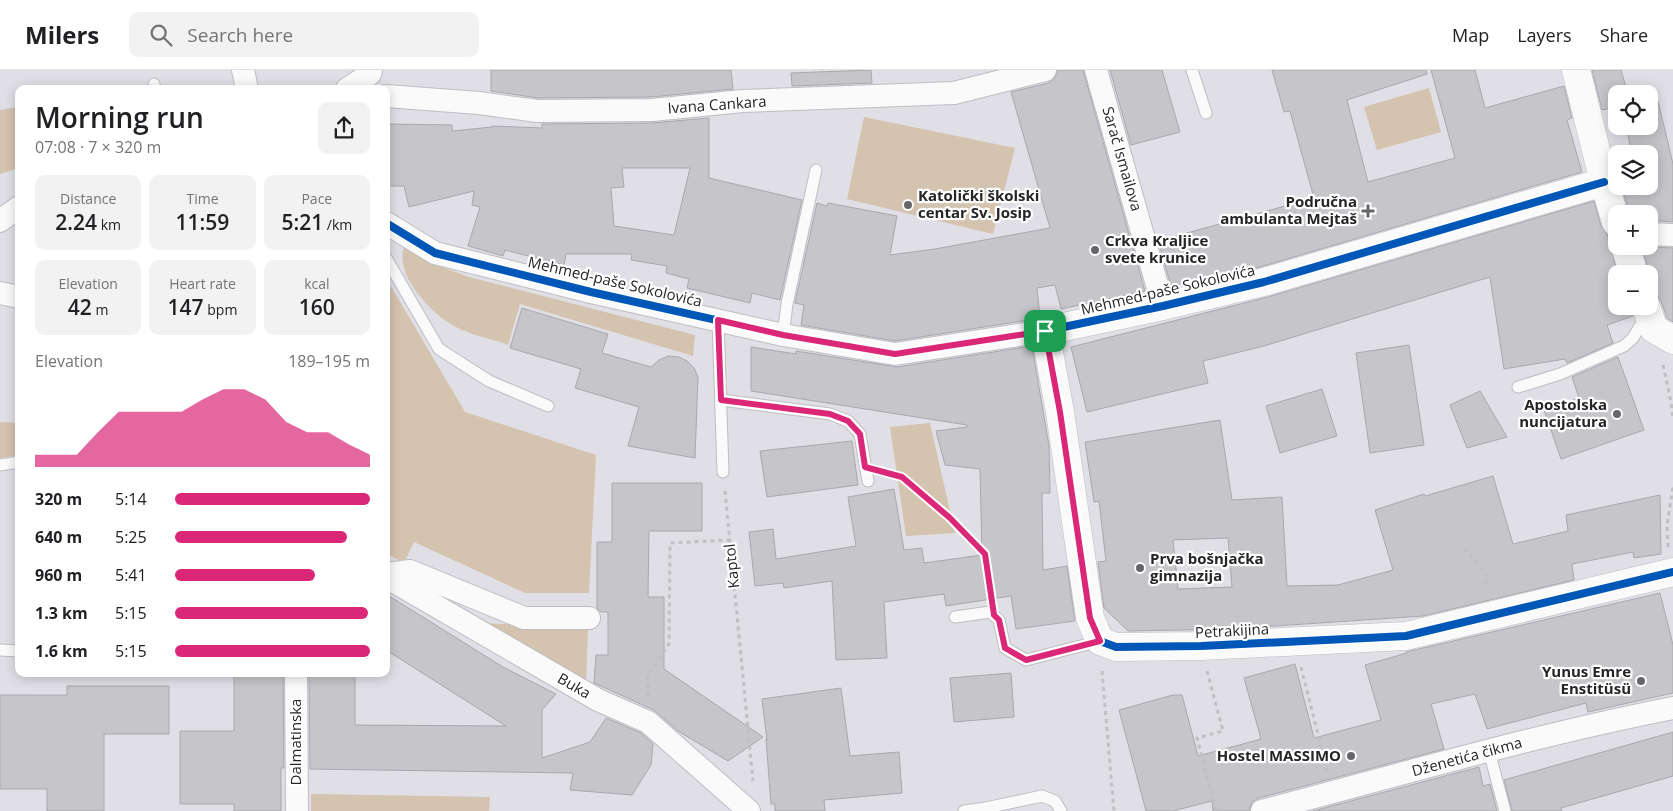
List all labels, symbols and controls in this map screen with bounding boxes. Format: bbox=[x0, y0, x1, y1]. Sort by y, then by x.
search box bbox=[129, 12, 479, 57]
text: Milers bbox=[25, 18, 99, 51]
icon: search bbox=[147, 21, 175, 49]
text: Search here bbox=[187, 22, 293, 48]
text: Map bbox=[1452, 23, 1489, 47]
text: Layers bbox=[1517, 23, 1572, 47]
text: Share bbox=[1600, 23, 1648, 47]
map controls bbox=[1608, 85, 1658, 315]
button: locate bbox=[1608, 85, 1658, 135]
street label: Ivana Cankara bbox=[667, 91, 767, 117]
text: Morning run bbox=[35, 98, 204, 136]
button: share bbox=[318, 102, 370, 154]
street label: Sarač Ismailova bbox=[1098, 104, 1147, 213]
text: 07:08 · 7 × 320 m bbox=[35, 136, 161, 158]
button: layers bbox=[1608, 145, 1658, 195]
place label: Katolički školski centar Sv. Josip bbox=[918, 185, 1039, 222]
text: Distance bbox=[60, 189, 116, 208]
text: Time bbox=[186, 189, 219, 208]
text: Pace bbox=[301, 189, 332, 208]
place label: Područna ambulanta Mejtaš bbox=[1220, 191, 1357, 228]
marker: Katolički školski centar Sv. Josip bbox=[902, 199, 914, 211]
marker: Područna ambulanta Mejtaš bbox=[1361, 204, 1375, 218]
button: + bbox=[1608, 205, 1658, 255]
text: 2.24 bbox=[55, 208, 97, 236]
text: 11:59 bbox=[176, 208, 229, 236]
text: 5:21 bbox=[281, 208, 323, 236]
text: km bbox=[97, 215, 121, 234]
text: /km bbox=[323, 215, 352, 234]
place label: Crkva Kraljice svete krunice bbox=[1105, 230, 1208, 267]
marker: Crkva Kraljice svete krunice bbox=[1089, 244, 1101, 256]
street label: Mehmed-paše Sokolovića bbox=[526, 251, 704, 311]
street label: Mehmed-paše Sokolovića bbox=[1079, 259, 1257, 319]
button: − bbox=[1608, 265, 1658, 315]
text: Elevation bbox=[58, 274, 118, 293]
text: Heart rate bbox=[169, 274, 236, 293]
text: kcal bbox=[304, 274, 330, 293]
text: 42 bbox=[68, 293, 92, 321]
text: 147 bbox=[168, 293, 204, 321]
text: 160 bbox=[299, 293, 335, 321]
text: m bbox=[92, 300, 108, 319]
text: bpm bbox=[204, 300, 237, 319]
pin bbox=[1024, 310, 1066, 352]
icon: arrive bbox=[1031, 317, 1059, 345]
text: Elevation bbox=[35, 350, 103, 372]
text: 189–195 m bbox=[288, 350, 370, 372]
place label: Apostolska nuncijatura bbox=[1519, 394, 1607, 431]
marker: Apostolska nuncijatura bbox=[1611, 408, 1623, 420]
text: 320 m bbox=[35, 488, 82, 510]
text: 5:14 bbox=[115, 488, 147, 510]
text: 640 m bbox=[35, 526, 82, 548]
text: 5:25 bbox=[115, 526, 147, 548]
street label: Kaptol bbox=[719, 543, 743, 589]
place label: Prva bošnjačka gimnazija bbox=[1150, 548, 1264, 585]
marker: Prva bošnjačka gimnazija bbox=[1134, 562, 1146, 574]
text: 960 m bbox=[35, 564, 82, 586]
text: 5:41 bbox=[115, 564, 147, 586]
text: 1.3 km bbox=[35, 602, 88, 624]
text: 5:15 bbox=[115, 602, 147, 624]
street label: Petrakijina bbox=[1194, 618, 1269, 642]
text: 1.6 km bbox=[35, 640, 88, 662]
text: 5:15 bbox=[115, 640, 147, 662]
place label: Yunus Emre Enstitüsü bbox=[1542, 661, 1631, 698]
street label: Buka bbox=[554, 668, 595, 703]
marker: Yunus Emre Enstitüsü bbox=[1635, 675, 1647, 687]
street label: Dalmatinska bbox=[285, 699, 305, 785]
street label: Dženetića čikma bbox=[1409, 732, 1524, 780]
place label: Hostel MASSIMO bbox=[1217, 745, 1341, 765]
marker: Hostel MASSIMO bbox=[1345, 750, 1357, 762]

